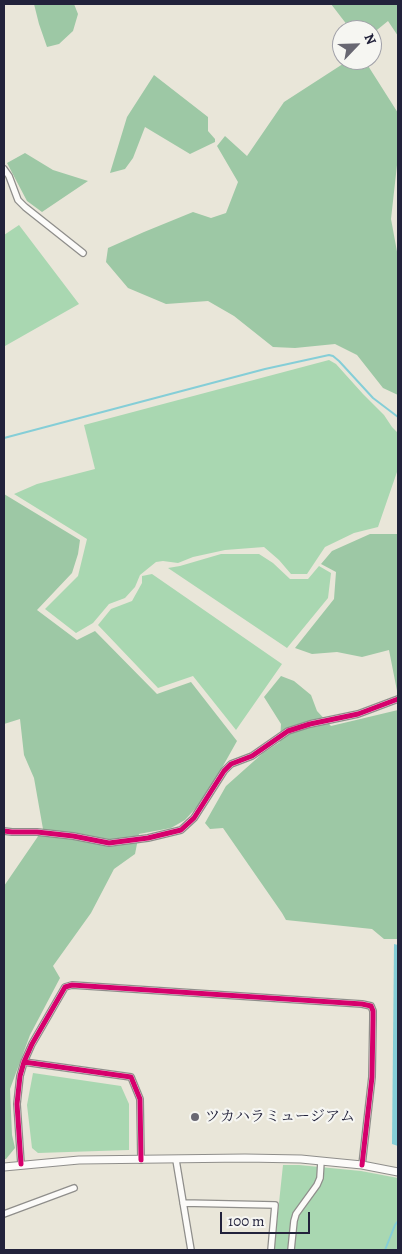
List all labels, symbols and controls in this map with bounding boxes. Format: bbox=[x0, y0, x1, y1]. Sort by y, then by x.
north arrow bbox=[332, 20, 382, 70]
text: N bbox=[359, 31, 381, 48]
place label: ツカハラミュージアム bbox=[205, 1108, 355, 1126]
marker: ツカハラミュージアム bbox=[189, 1111, 201, 1123]
scale bar bbox=[222, 1202, 312, 1234]
text: 100 m bbox=[228, 1211, 265, 1231]

